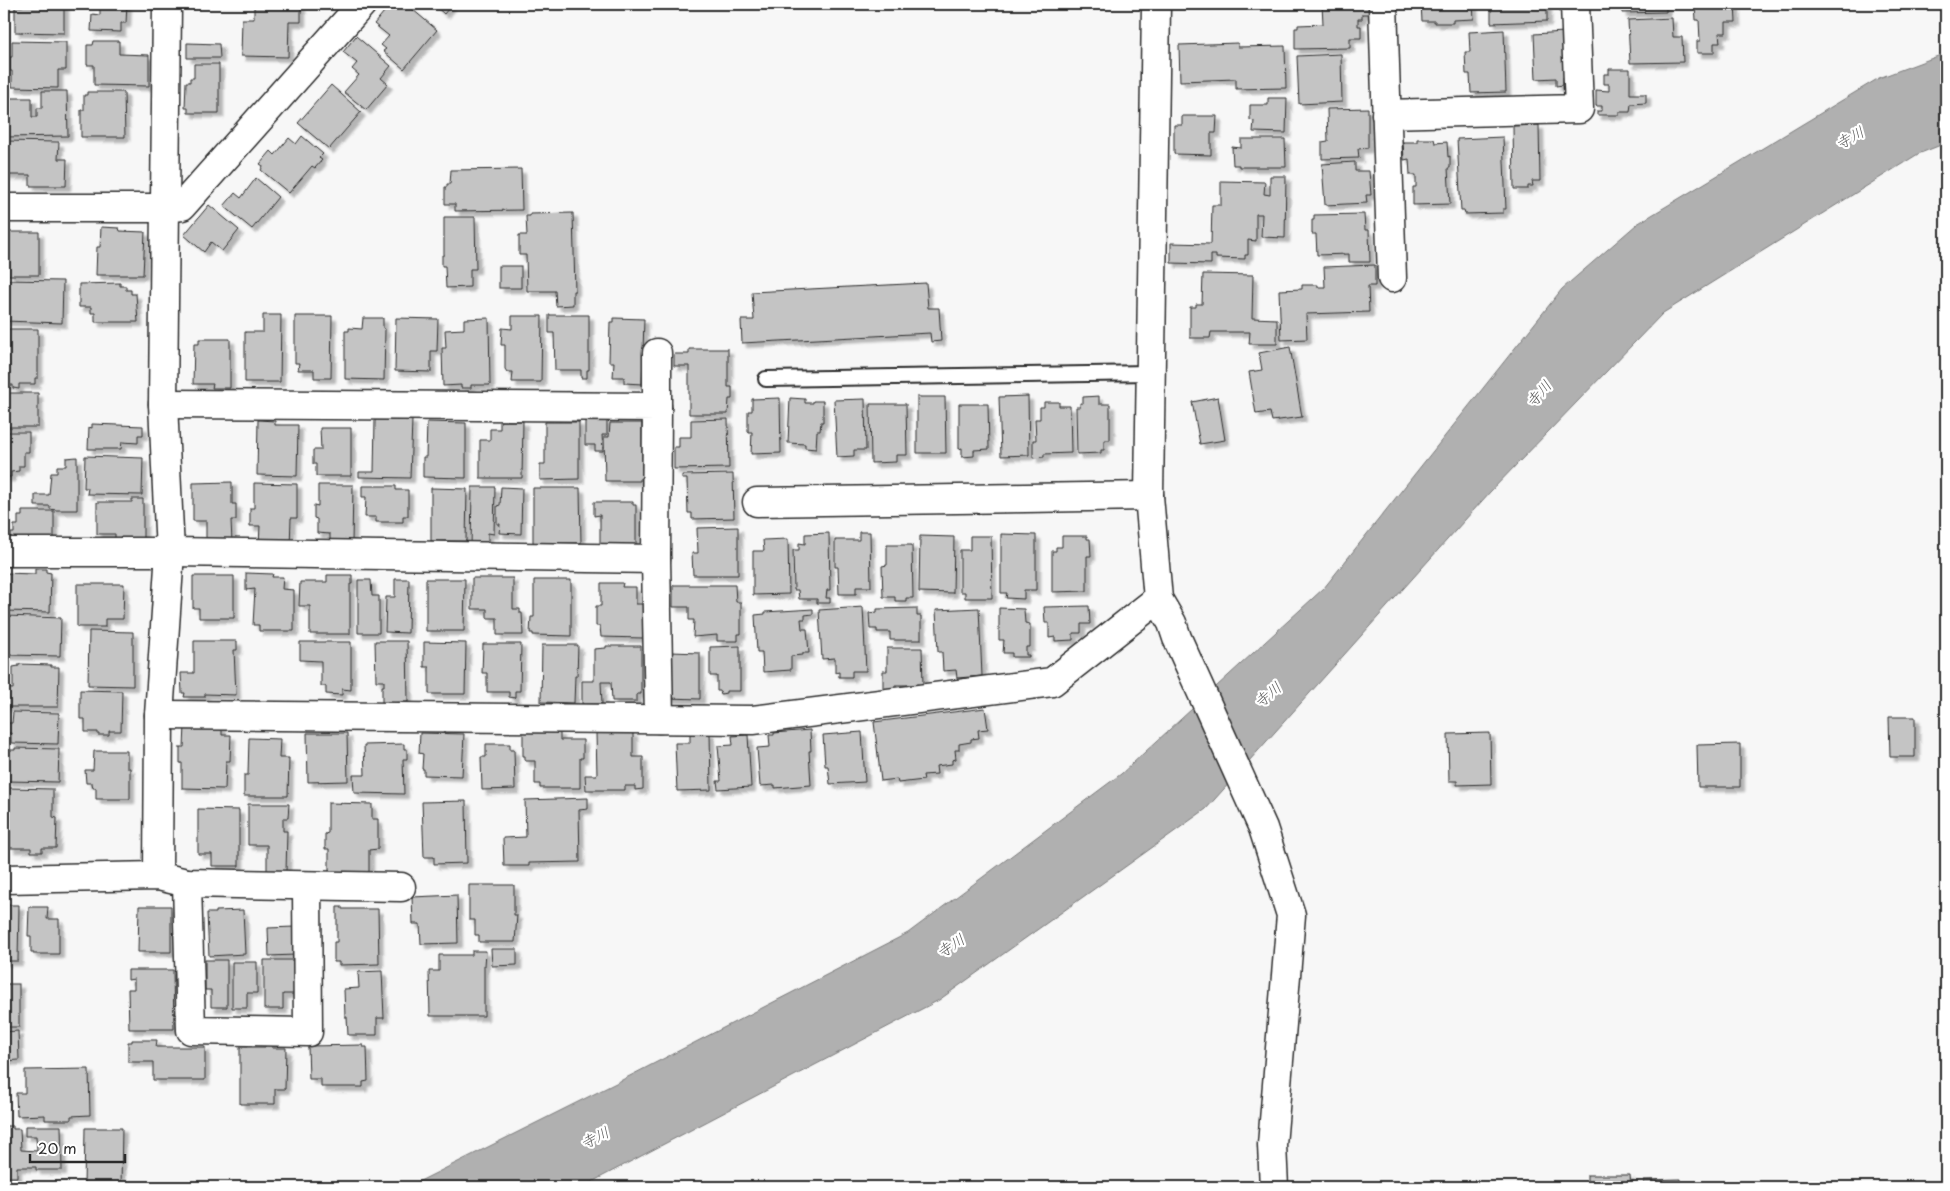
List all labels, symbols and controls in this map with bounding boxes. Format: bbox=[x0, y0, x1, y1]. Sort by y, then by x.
water label: 寺川 bbox=[1831, 119, 1868, 154]
water label: 寺川 bbox=[1519, 374, 1556, 412]
water label: 寺川 bbox=[1248, 675, 1286, 712]
water label: 寺川 bbox=[931, 927, 969, 963]
water label: 寺川 bbox=[576, 1120, 613, 1154]
scale bar bbox=[30, 1131, 125, 1163]
text: 20 m bbox=[38, 1136, 77, 1159]

